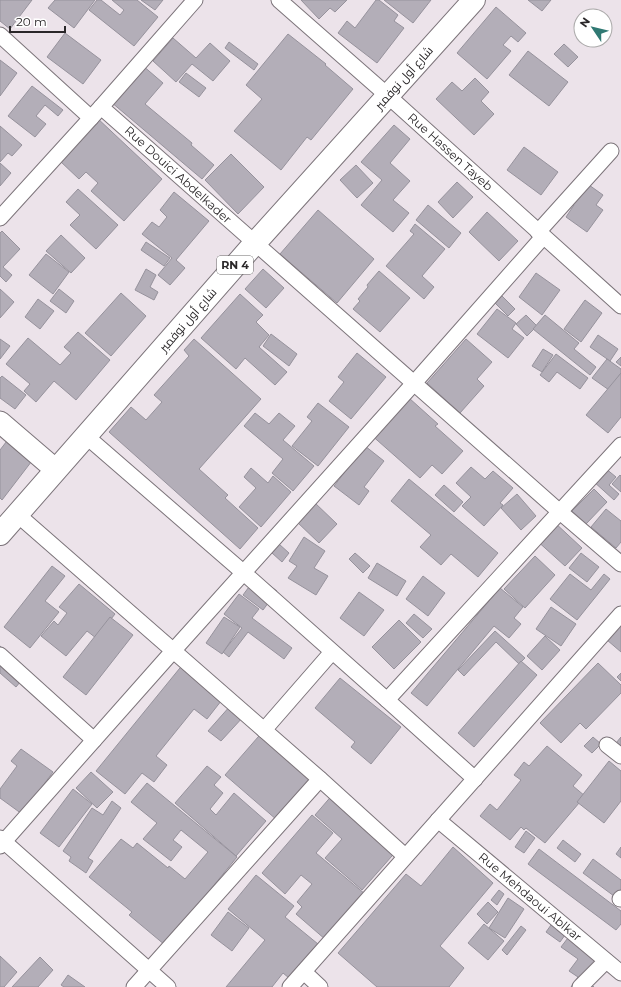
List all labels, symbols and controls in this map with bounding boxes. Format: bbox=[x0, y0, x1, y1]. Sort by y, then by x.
scale bar bbox=[10, 8, 65, 34]
north arrow bbox=[573, 8, 613, 48]
text: 20 m bbox=[16, 14, 47, 29]
text: N bbox=[577, 15, 593, 30]
street label: شارع أول نوفمبر bbox=[371, 43, 437, 114]
street label: Rue Hassen Tayeb bbox=[405, 109, 496, 194]
street label: Rue Douici Abdelkader bbox=[122, 123, 235, 227]
road number: RN 4 bbox=[217, 256, 253, 274]
street label: شارع أول نوفمبر bbox=[155, 285, 220, 356]
street label: Rue Mehdaoui Ablkar bbox=[476, 849, 585, 944]

